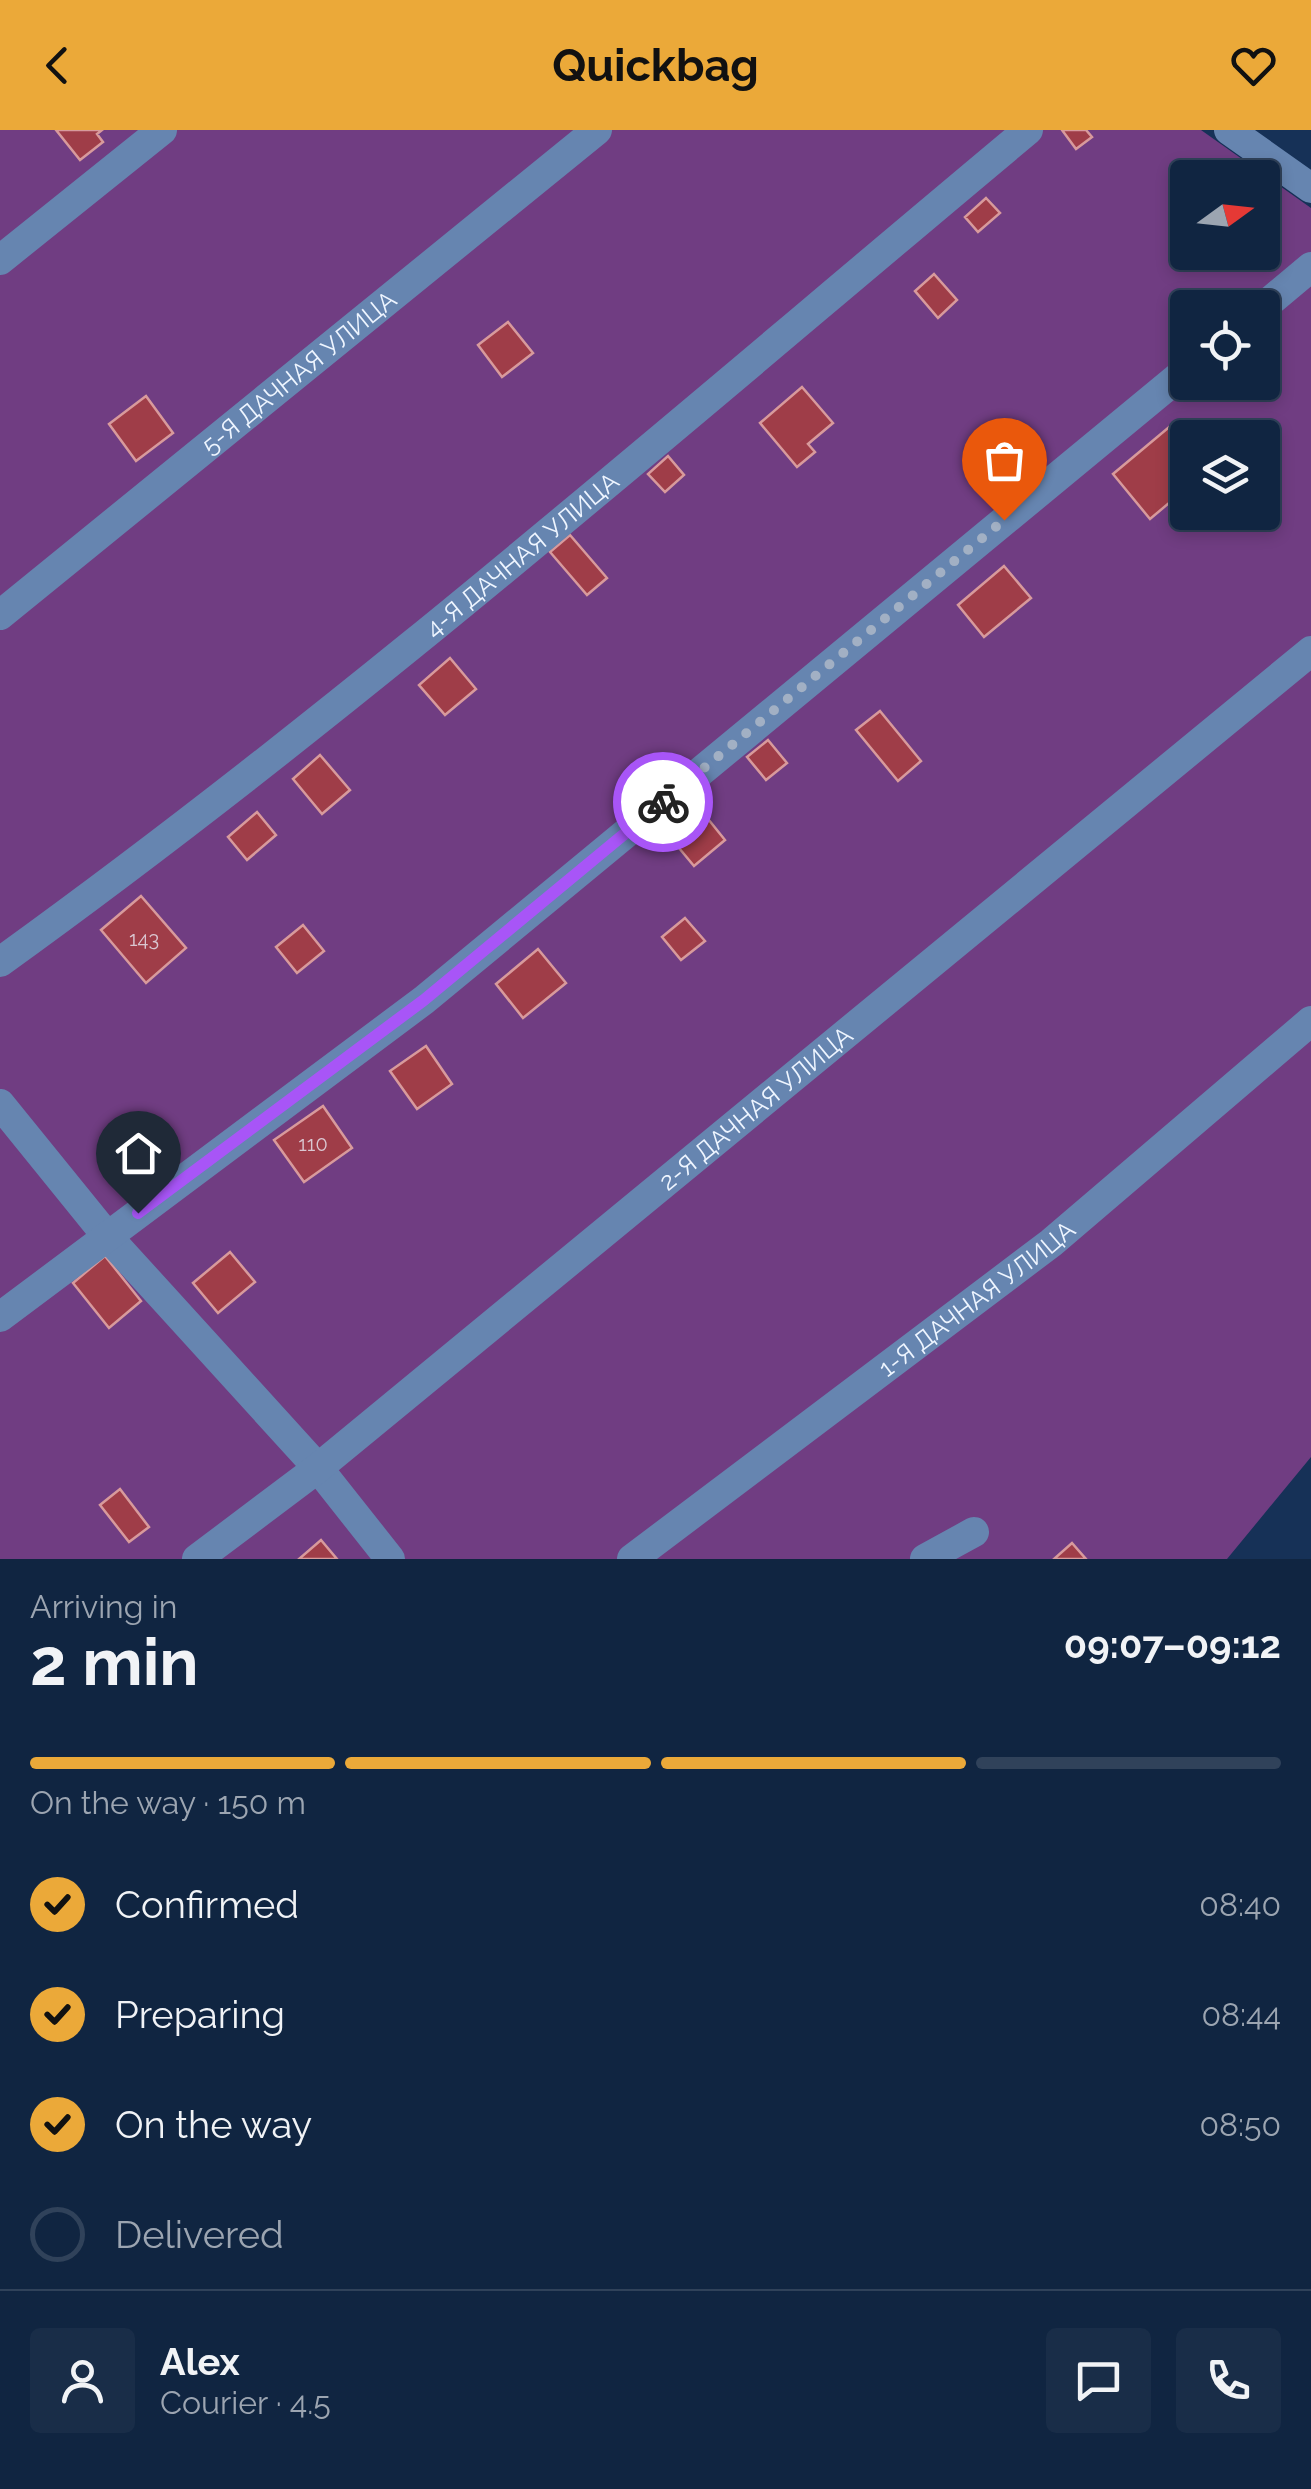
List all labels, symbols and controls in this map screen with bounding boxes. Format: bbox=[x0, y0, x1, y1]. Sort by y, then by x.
icon: back bbox=[30, 38, 85, 93]
icon: heart bbox=[1226, 38, 1281, 93]
text: Quickbag bbox=[552, 39, 759, 92]
north arrow bbox=[1170, 160, 1280, 270]
map controls bbox=[1170, 160, 1280, 530]
street label: 5-Я ДАЧНАЯ УЛИЦА bbox=[195, 284, 402, 460]
button: locate bbox=[1170, 290, 1280, 400]
pin bbox=[962, 418, 1047, 521]
button: layers bbox=[1170, 420, 1280, 530]
icon: bag bbox=[977, 433, 1032, 488]
street label: 4-Я ДАЧНАЯ УЛИЦА bbox=[419, 466, 625, 643]
courier bbox=[613, 752, 713, 852]
icon: bike bbox=[636, 775, 691, 830]
house number: 143 bbox=[129, 927, 159, 951]
street label: 2-Я ДАЧНАЯ УЛИЦА bbox=[653, 1020, 858, 1196]
pin bbox=[96, 1111, 181, 1214]
icon: home bbox=[111, 1126, 166, 1181]
house number: 110 bbox=[298, 1132, 328, 1156]
street label: 1-Я ДАЧНАЯ УЛИЦА bbox=[872, 1214, 1081, 1383]
text: Arriving in bbox=[30, 1588, 177, 1625]
text: 09:07–09:12 bbox=[1064, 1622, 1281, 1667]
text: 2 min bbox=[30, 1624, 199, 1700]
text: On the way · 150 m bbox=[30, 1784, 306, 1821]
icon: check bbox=[30, 1877, 85, 1932]
text: Confirmed bbox=[115, 1882, 299, 1927]
text: 08:40 bbox=[1199, 1886, 1281, 1923]
icon: check bbox=[30, 1987, 85, 2042]
text: Preparing bbox=[115, 1992, 285, 2037]
text: 08:44 bbox=[1201, 1996, 1281, 2033]
icon: check bbox=[30, 2097, 85, 2152]
text: On the way bbox=[115, 2102, 312, 2147]
text: 08:50 bbox=[1199, 2106, 1281, 2143]
text: Delivered bbox=[115, 2212, 284, 2257]
button: person bbox=[30, 2328, 135, 2433]
button: chat bbox=[1046, 2328, 1151, 2433]
button: phone bbox=[1176, 2328, 1281, 2433]
text: Alex bbox=[160, 2339, 240, 2384]
text: Courier · 4.5 bbox=[160, 2384, 331, 2421]

